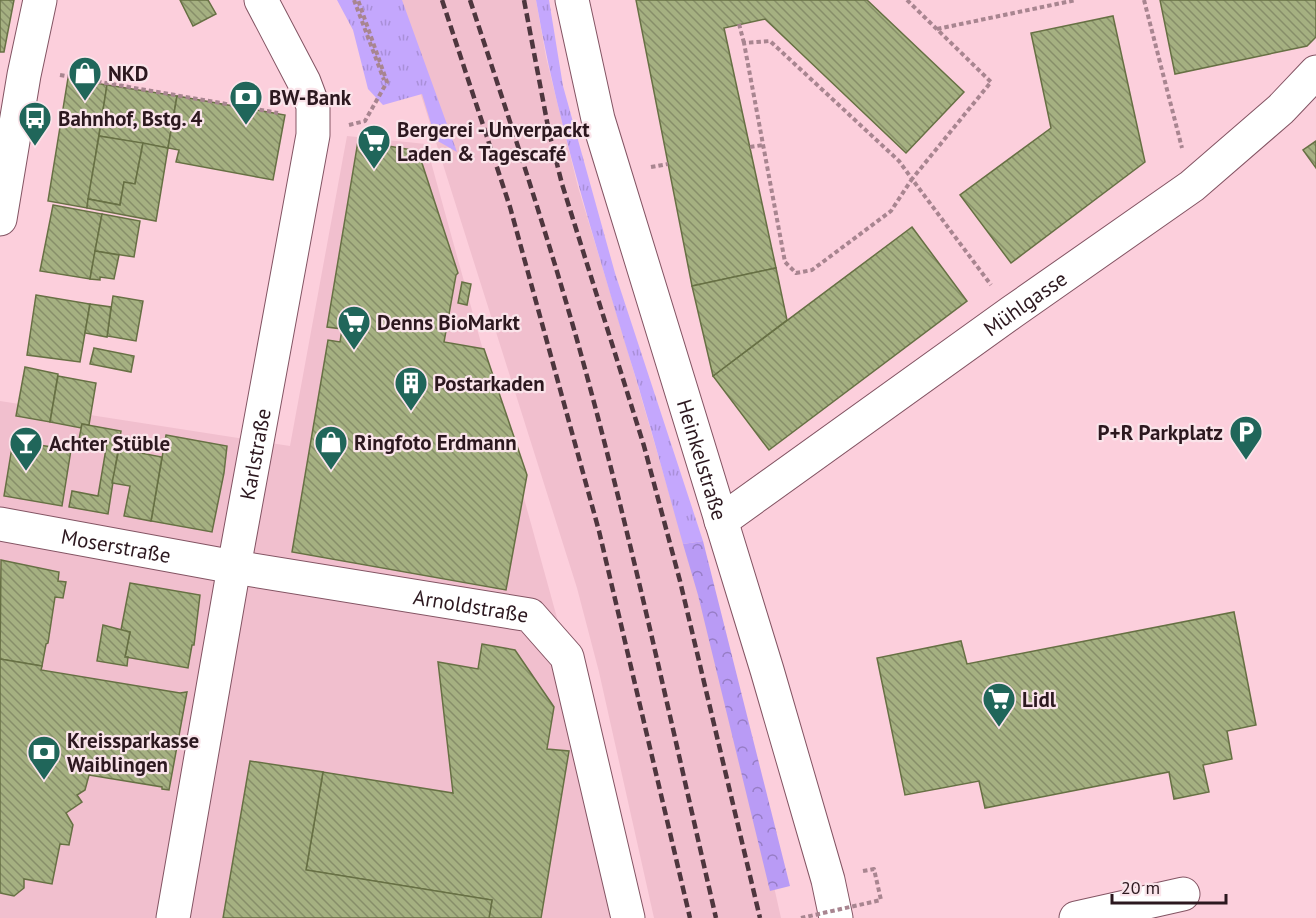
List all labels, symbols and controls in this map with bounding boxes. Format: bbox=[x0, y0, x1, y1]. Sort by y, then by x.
shop icon: NKD bbox=[67, 55, 103, 102]
place label: NKD bbox=[108, 60, 148, 87]
bank icon: BW-Bank bbox=[228, 79, 264, 126]
place label: BW-Bank bbox=[269, 84, 352, 111]
bus stop icon: Bahnhof, Bstg. 4 bbox=[17, 100, 53, 147]
place label: Bahnhof, Bstg. 4 bbox=[58, 105, 202, 132]
place label: Bergerei - Unverpackt Laden & Tagescafé bbox=[397, 116, 590, 167]
supermarket icon: Bergerei - Unverpackt Laden & Tagescafé bbox=[356, 123, 392, 170]
street label: Mühlgasse bbox=[978, 264, 1072, 342]
supermarket icon: Denns BioMarkt bbox=[336, 304, 372, 351]
place label: Denns BioMarkt bbox=[377, 309, 521, 336]
building icon: Postarkaden bbox=[393, 365, 429, 412]
place label: Postarkaden bbox=[434, 370, 545, 397]
street label: Heinkelstraße bbox=[671, 396, 734, 523]
street label: Karlstraße bbox=[233, 406, 276, 502]
parking icon: P+R Parkplatz bbox=[1228, 414, 1264, 461]
place label: P+R Parkplatz bbox=[1098, 419, 1223, 446]
shop icon: Ringfoto Erdmann bbox=[313, 424, 349, 471]
bar icon: Achter Stüble bbox=[8, 425, 44, 472]
place label: Ringfoto Erdmann bbox=[354, 429, 517, 456]
place label: Achter Stüble bbox=[49, 430, 170, 457]
street label: Moserstraße bbox=[59, 522, 173, 569]
street label: Arnoldstraße bbox=[411, 583, 531, 628]
supermarket icon: Lidl bbox=[981, 681, 1017, 728]
place label: Lidl bbox=[1022, 686, 1057, 713]
place label: Kreissparkasse Waiblingen bbox=[67, 727, 199, 778]
bank icon: Kreissparkasse Waiblingen bbox=[26, 734, 62, 781]
scale bar bbox=[1112, 867, 1226, 905]
text: 20 m bbox=[1121, 876, 1160, 899]

